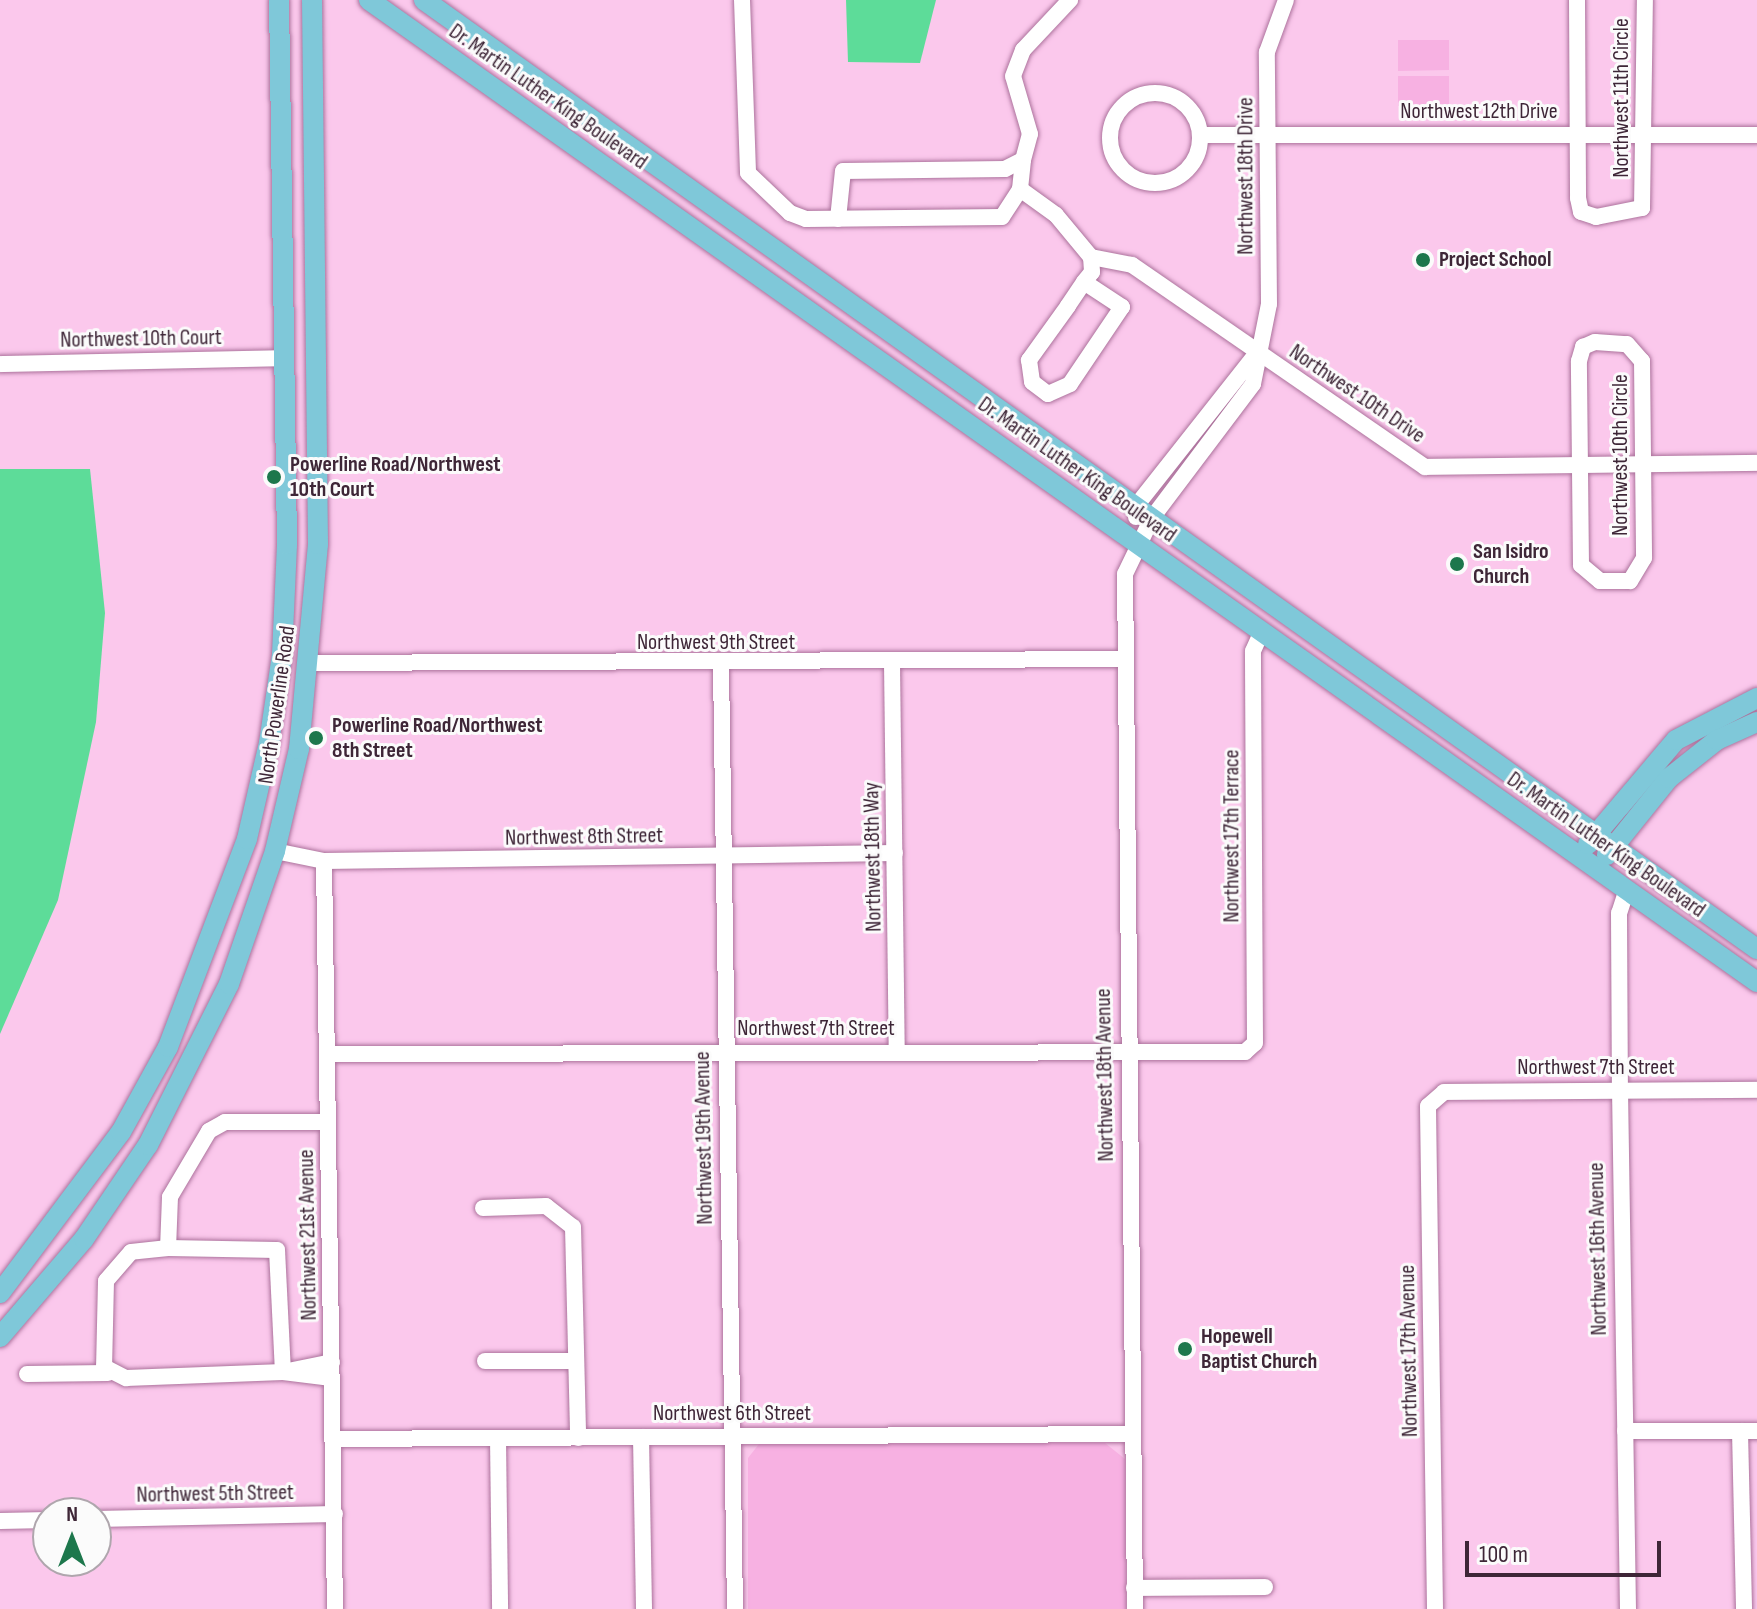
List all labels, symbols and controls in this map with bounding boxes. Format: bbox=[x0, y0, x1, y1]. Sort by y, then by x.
street label: Northwest 11th Circle bbox=[1609, 18, 1635, 178]
street label: Dr. Martin Luther King Boulevard bbox=[444, 19, 652, 175]
street label: Northwest 18th Drive bbox=[1233, 97, 1259, 255]
street label: Northwest 12th Drive bbox=[1400, 99, 1558, 125]
place label: Project School bbox=[1439, 247, 1551, 273]
marker: Project School bbox=[1414, 251, 1432, 269]
street label: Northwest 10th Court bbox=[60, 324, 222, 354]
street label: Northwest 10th Drive bbox=[1284, 339, 1430, 449]
street label: Northwest 10th Circle bbox=[1608, 374, 1634, 536]
street label: Dr. Martin Luther King Boulevard bbox=[973, 392, 1181, 548]
place label: Powerline Road/Northwest 10th Court bbox=[290, 451, 501, 502]
marker: Powerline Road/Northwest 10th Court bbox=[265, 468, 283, 486]
place label: San Isidro Church bbox=[1473, 538, 1549, 590]
marker: San Isidro Church bbox=[1448, 555, 1466, 573]
street label: North Powerline Road bbox=[253, 624, 301, 786]
street label: Northwest 9th Street bbox=[637, 630, 795, 656]
place label: Powerline Road/Northwest 8th Street bbox=[332, 712, 543, 764]
marker: Powerline Road/Northwest 8th Street bbox=[307, 729, 325, 747]
street label: Northwest 17th Terrace bbox=[1219, 749, 1245, 923]
street label: Dr. Martin Luther King Boulevard bbox=[1502, 767, 1710, 923]
street label: Northwest 18th Way bbox=[858, 782, 888, 932]
street label: Northwest 8th Street bbox=[505, 822, 663, 852]
street label: Northwest 18th Avenue bbox=[1090, 988, 1120, 1162]
street label: Northwest 7th Street bbox=[737, 1016, 895, 1042]
street label: Northwest 19th Avenue bbox=[689, 1051, 719, 1225]
street label: Northwest 7th Street bbox=[1517, 1055, 1675, 1081]
street label: Northwest 21st Avenue bbox=[293, 1149, 323, 1321]
street label: Northwest 16th Avenue bbox=[1583, 1162, 1613, 1336]
street label: Northwest 17th Avenue bbox=[1394, 1265, 1424, 1437]
place label: Hopewell Baptist Church bbox=[1201, 1323, 1317, 1374]
marker: Hopewell Baptist Church bbox=[1176, 1340, 1194, 1358]
street label: Northwest 6th Street bbox=[653, 1401, 811, 1427]
street label: Northwest 5th Street bbox=[136, 1479, 294, 1509]
north arrow bbox=[32, 1497, 112, 1577]
text: N bbox=[66, 1501, 78, 1528]
scale bar bbox=[1469, 1525, 1665, 1575]
text: 100 m bbox=[1479, 1540, 1528, 1569]

